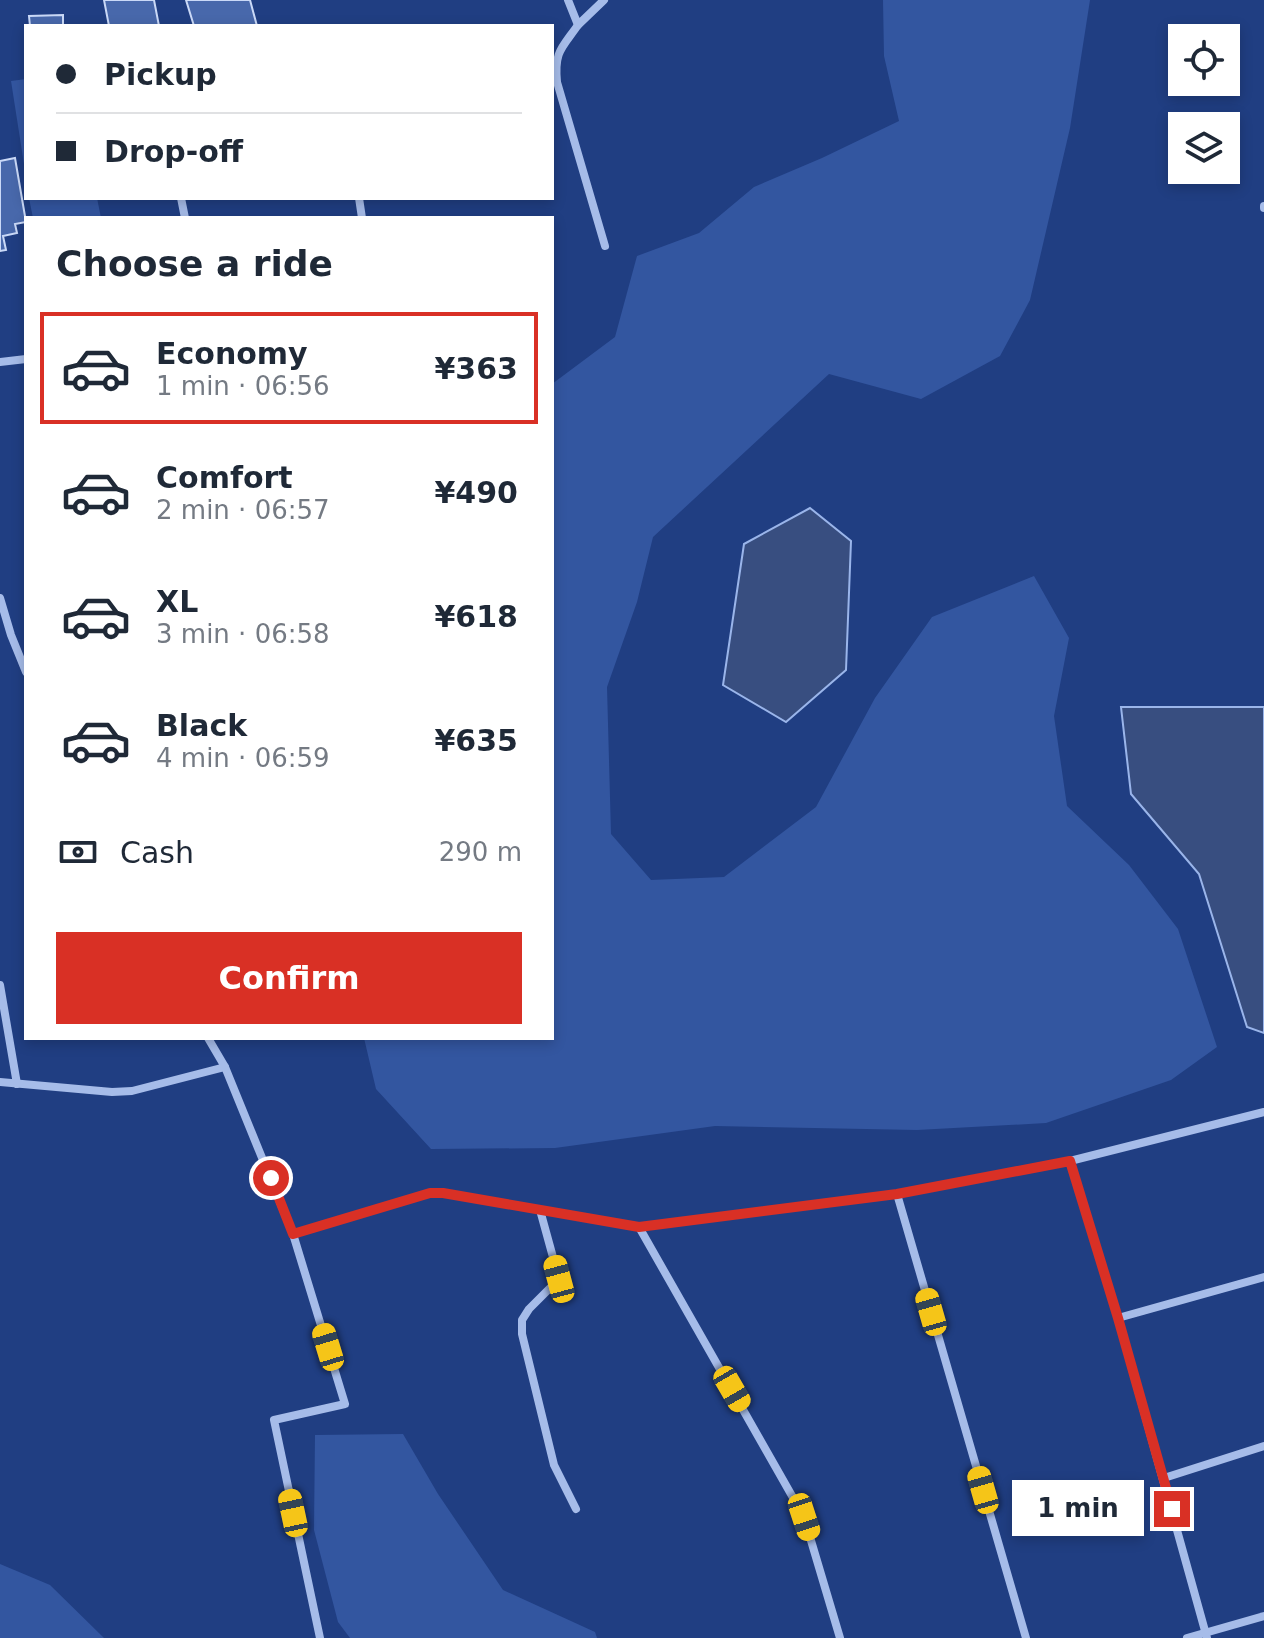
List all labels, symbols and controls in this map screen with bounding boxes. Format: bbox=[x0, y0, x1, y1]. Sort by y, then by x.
map controls bbox=[1168, 24, 1240, 184]
button: locate bbox=[1168, 24, 1240, 96]
text: Pickup bbox=[104, 57, 217, 92]
button: layers bbox=[1168, 112, 1240, 184]
text: Drop-off bbox=[104, 134, 243, 169]
text: Choose a ride bbox=[56, 243, 333, 284]
icon: car bbox=[60, 332, 132, 404]
text: Economy bbox=[156, 336, 308, 371]
text: ¥363 bbox=[435, 351, 518, 386]
text: 1 min · 06:56 bbox=[156, 371, 330, 401]
icon: car bbox=[60, 456, 132, 528]
text: Comfort bbox=[156, 460, 293, 495]
text: ¥490 bbox=[435, 475, 518, 510]
text: 2 min · 06:57 bbox=[156, 495, 330, 525]
icon: car bbox=[60, 580, 132, 652]
text: XL bbox=[156, 584, 198, 619]
text: ¥618 bbox=[435, 599, 518, 634]
text: 3 min · 06:58 bbox=[156, 619, 330, 649]
icon: car bbox=[60, 704, 132, 776]
text: Black bbox=[156, 708, 247, 743]
text: ¥635 bbox=[435, 723, 518, 758]
text: 4 min · 06:59 bbox=[156, 743, 330, 773]
icon: cash bbox=[56, 830, 100, 874]
text: Cash bbox=[120, 835, 194, 870]
text: 290 m bbox=[439, 837, 522, 867]
button: Confirm bbox=[56, 932, 522, 1024]
route start bbox=[253, 1160, 289, 1196]
car bbox=[541, 1253, 577, 1305]
car bbox=[913, 1286, 949, 1338]
car bbox=[310, 1321, 346, 1373]
car bbox=[710, 1362, 754, 1416]
car bbox=[965, 1464, 1001, 1516]
callout: 1 min bbox=[1012, 1481, 1144, 1537]
car bbox=[276, 1487, 310, 1539]
car bbox=[785, 1490, 823, 1544]
route end bbox=[1154, 1491, 1190, 1527]
text: 1 min bbox=[1037, 1493, 1119, 1523]

